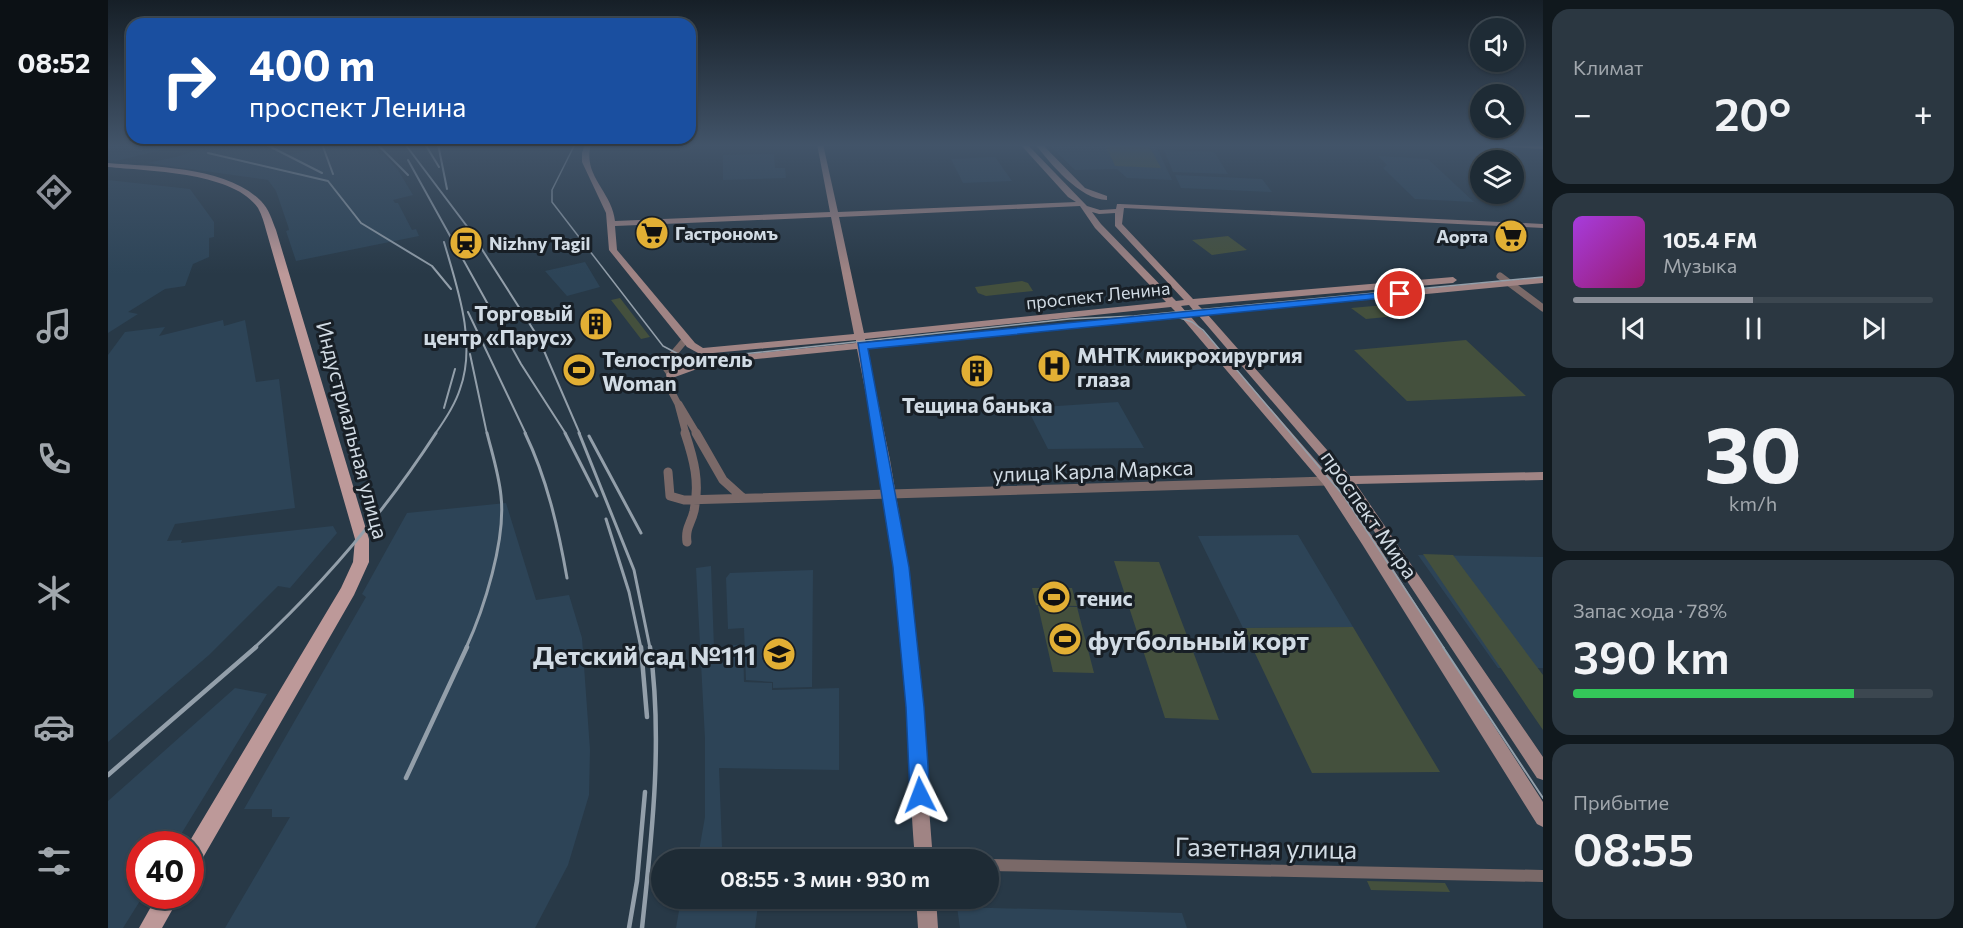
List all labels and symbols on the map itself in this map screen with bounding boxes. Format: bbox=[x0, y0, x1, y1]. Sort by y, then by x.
supermarket icon: Гастрономъ bbox=[634, 215, 670, 251]
supermarket icon: Аорта bbox=[1493, 218, 1529, 254]
place label: Гастрономъ bbox=[675, 222, 779, 244]
station icon: Nizhny Tagil bbox=[448, 225, 484, 261]
place label: Аорта bbox=[1436, 225, 1488, 247]
place label: Nizhny Tagil bbox=[489, 232, 590, 254]
pin bbox=[1374, 268, 1425, 319]
street label: проспект Ленина bbox=[1025, 276, 1171, 314]
place label: Торговый центр «Парус» bbox=[424, 300, 573, 349]
building icon: Торговый центр «Парус» bbox=[578, 306, 614, 342]
street label: Индустриальная улица bbox=[312, 318, 394, 542]
place label: МНТК микрохирургия глаза bbox=[1077, 342, 1303, 391]
place label: Телостроитель Woman bbox=[602, 346, 752, 395]
hospital icon: МНТК микрохирургия глаза bbox=[1036, 348, 1072, 384]
sports icon: Телостроитель Woman bbox=[561, 352, 597, 388]
building icon: Тещина банька bbox=[959, 353, 995, 389]
place label: Тещина банька bbox=[902, 392, 1052, 417]
street label: проспект Мира bbox=[1317, 445, 1423, 583]
street label: улица Карла Маркса bbox=[992, 454, 1194, 486]
sports icon: тенис bbox=[1036, 579, 1072, 615]
place label: тенис bbox=[1077, 585, 1133, 610]
sports icon: футбольный корт bbox=[1047, 621, 1083, 657]
place label: футбольный корт bbox=[1088, 624, 1309, 655]
school or university icon: Детский сад №111 bbox=[761, 636, 797, 672]
place label: Детский сад №111 bbox=[533, 639, 756, 670]
position arrow bbox=[888, 763, 952, 827]
street label: Газетная улица bbox=[1174, 830, 1358, 864]
speed limit sign: 40 bbox=[126, 831, 204, 909]

